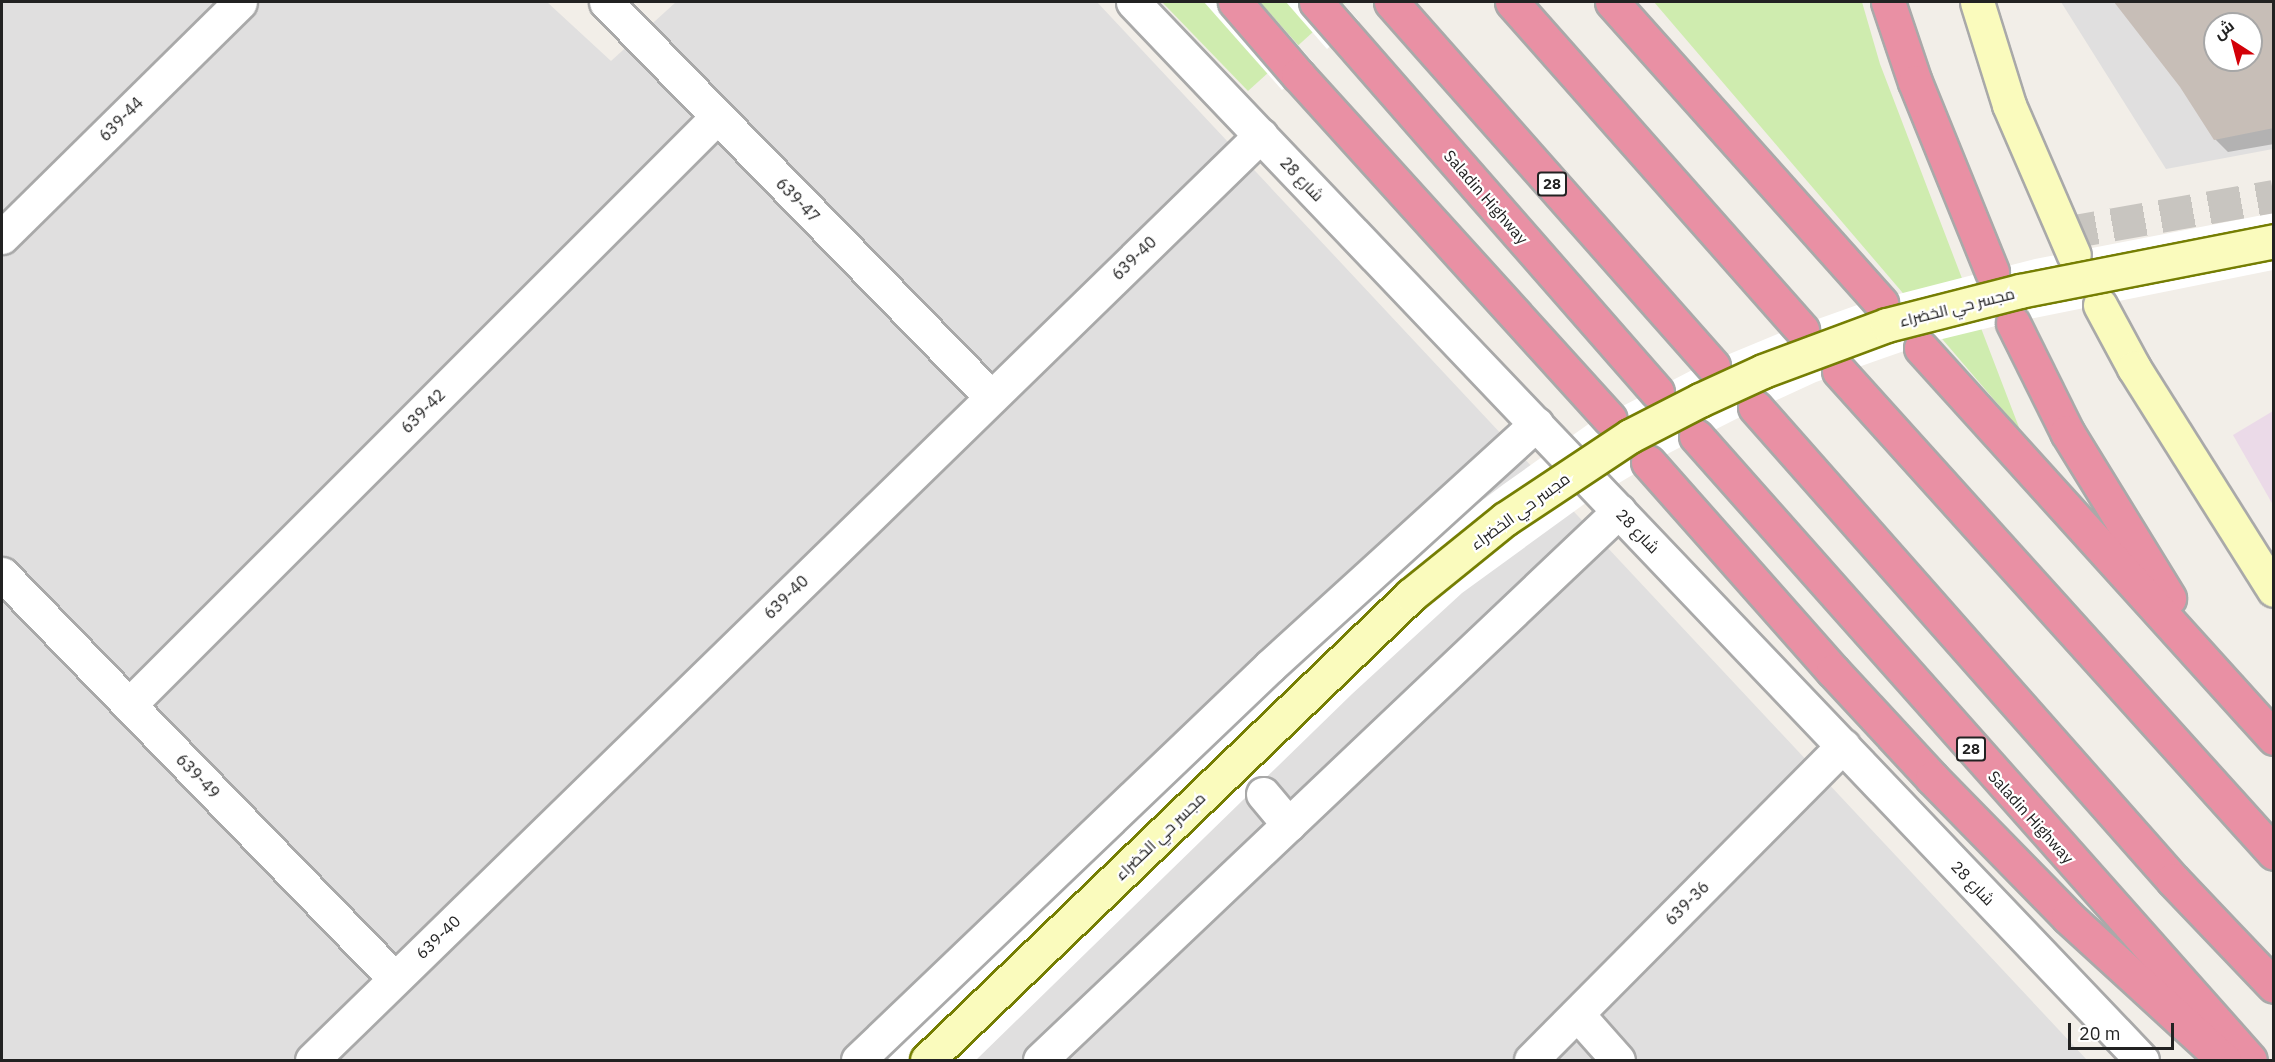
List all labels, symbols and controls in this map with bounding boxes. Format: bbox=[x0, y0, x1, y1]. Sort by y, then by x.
north arrow bbox=[2203, 12, 2263, 72]
text: ش bbox=[2209, 15, 2238, 43]
street label: 639-44 bbox=[95, 93, 147, 145]
street label: Saladin Highway bbox=[1440, 146, 1532, 248]
street label: شارع 28 bbox=[1276, 153, 1328, 205]
road number: 28 bbox=[1537, 172, 1567, 196]
street label: 639-47 bbox=[772, 174, 824, 226]
street label: 639-40 bbox=[1108, 232, 1160, 284]
street label: مجسر حي الخضراء bbox=[1897, 283, 2017, 331]
street label: 639-42 bbox=[397, 385, 449, 437]
street label: مجسر حي الخضراء bbox=[1467, 469, 1573, 553]
street label: شارع 28 bbox=[1612, 505, 1664, 557]
street label: 639-40 bbox=[760, 571, 812, 623]
road number: 28 bbox=[1956, 737, 1986, 761]
street label: 639-49 bbox=[172, 750, 224, 802]
street label: Saladin Highway bbox=[1984, 767, 2078, 867]
street label: مجسر حي الخضراء bbox=[1111, 788, 1209, 884]
street label: شارع 28 bbox=[1947, 857, 1999, 909]
street label: 639-36 bbox=[1661, 877, 1713, 929]
street label: 639-40 bbox=[412, 911, 464, 963]
scale bar bbox=[2071, 1011, 2178, 1049]
text: 20 m bbox=[2079, 1022, 2121, 1045]

